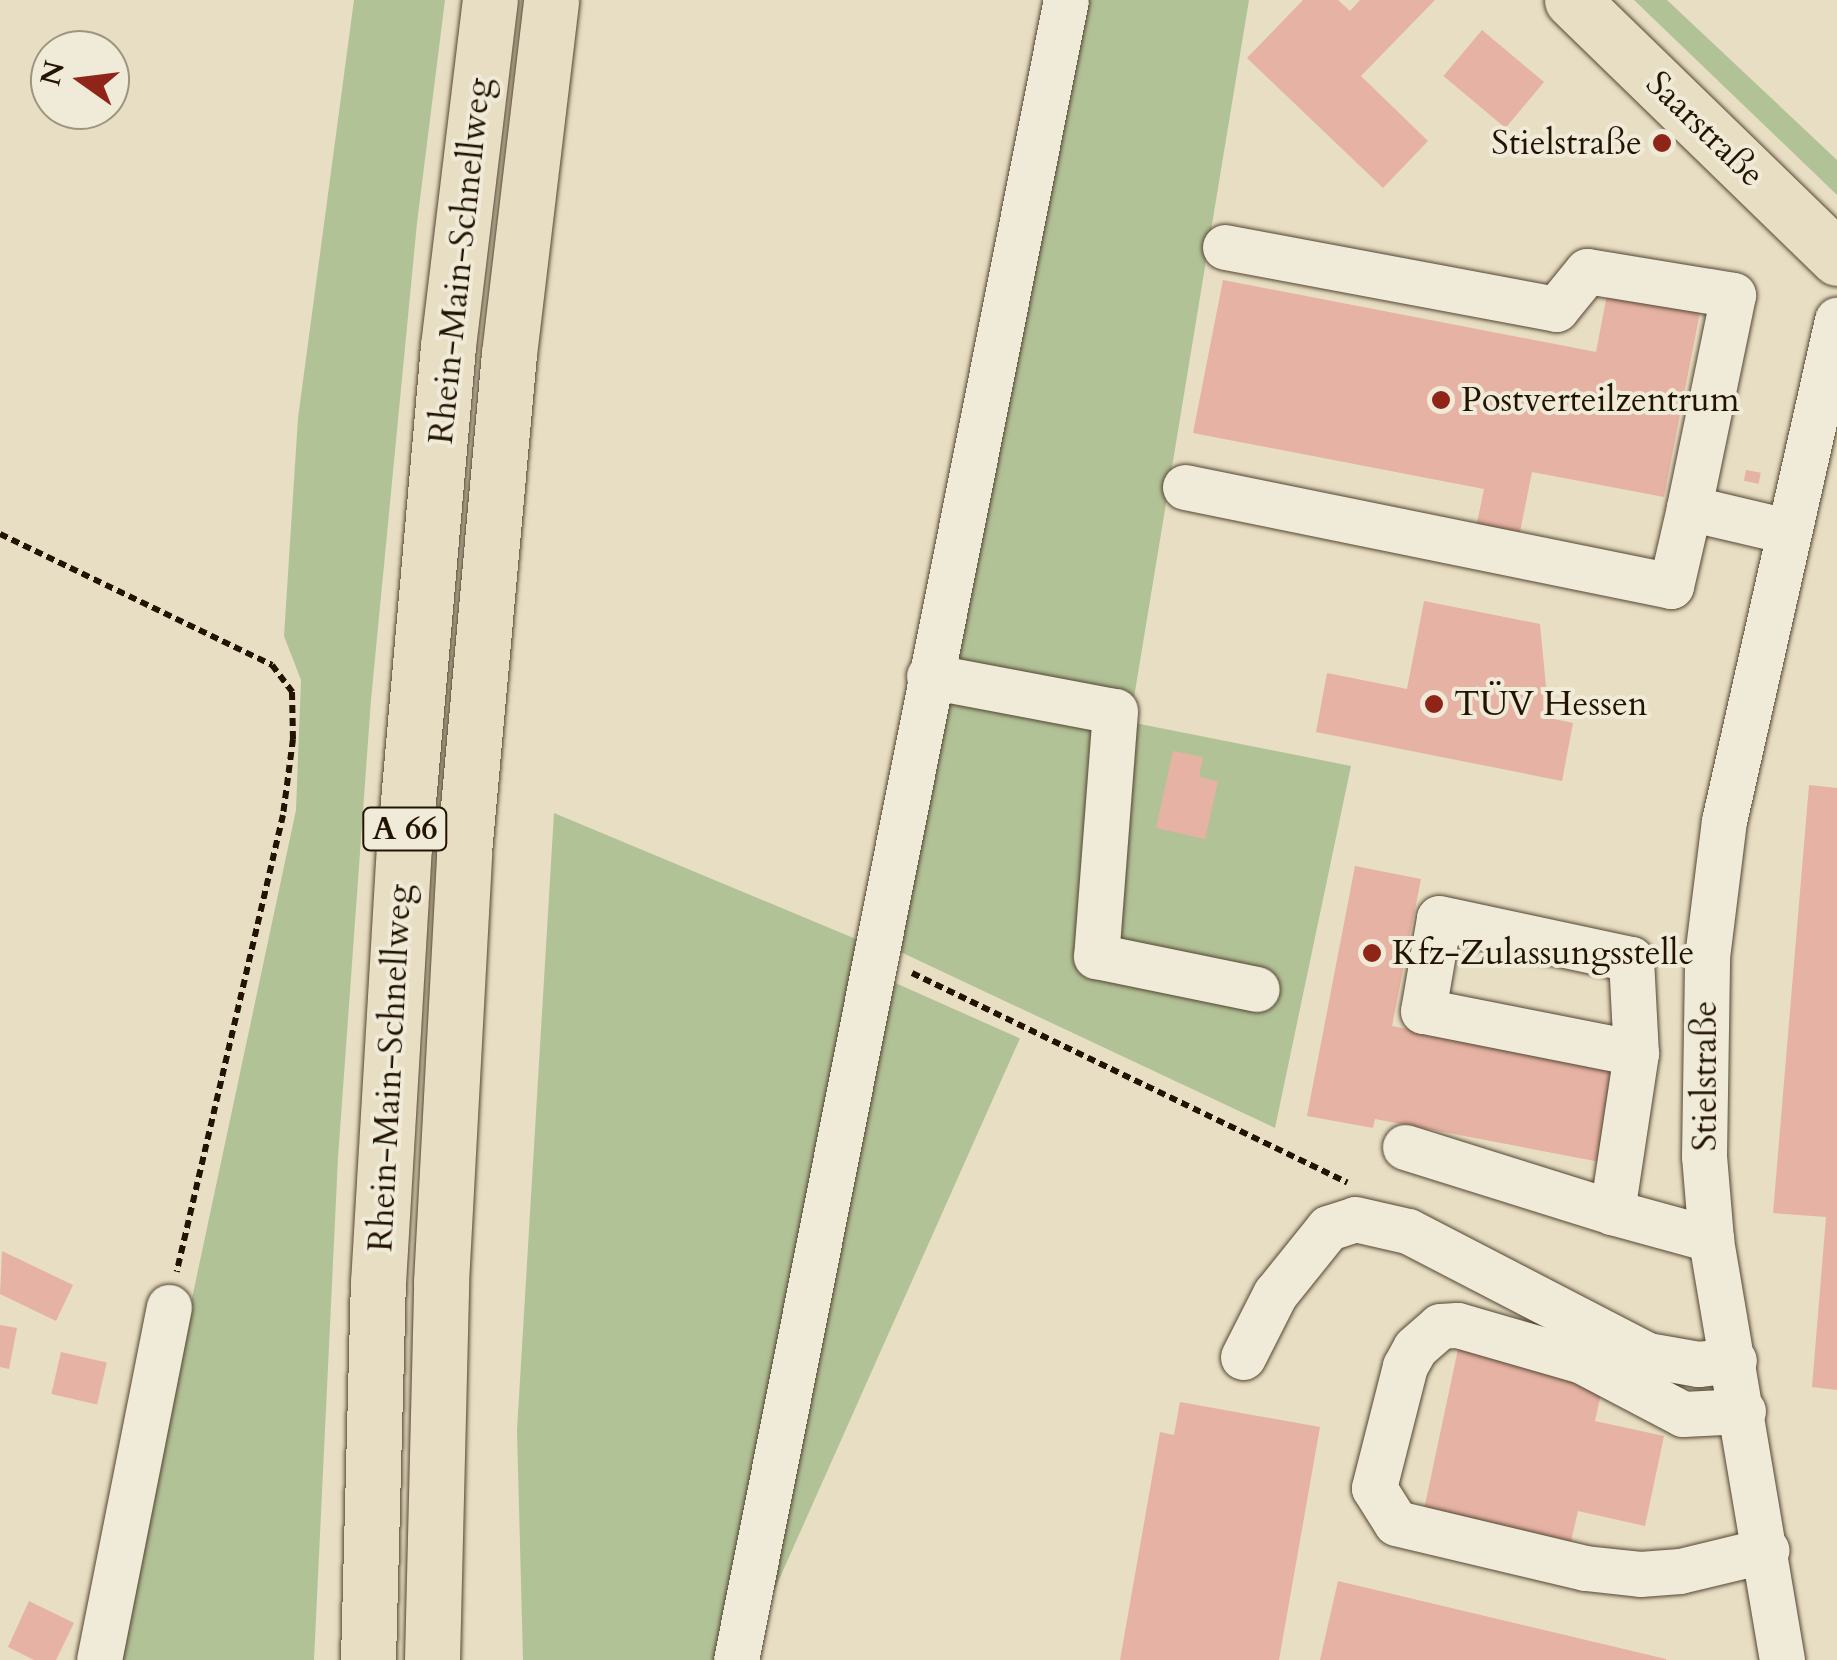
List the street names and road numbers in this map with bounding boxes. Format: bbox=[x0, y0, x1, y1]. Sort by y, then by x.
street label: Saarstraße bbox=[1637, 63, 1773, 195]
street label: Rhein-Main-Schnellweg bbox=[420, 76, 500, 446]
road number: A 66 bbox=[360, 802, 450, 856]
street label: Rhein-Main-Schnellweg bbox=[359, 883, 421, 1253]
street label: Stielstraße bbox=[1684, 1001, 1726, 1151]

